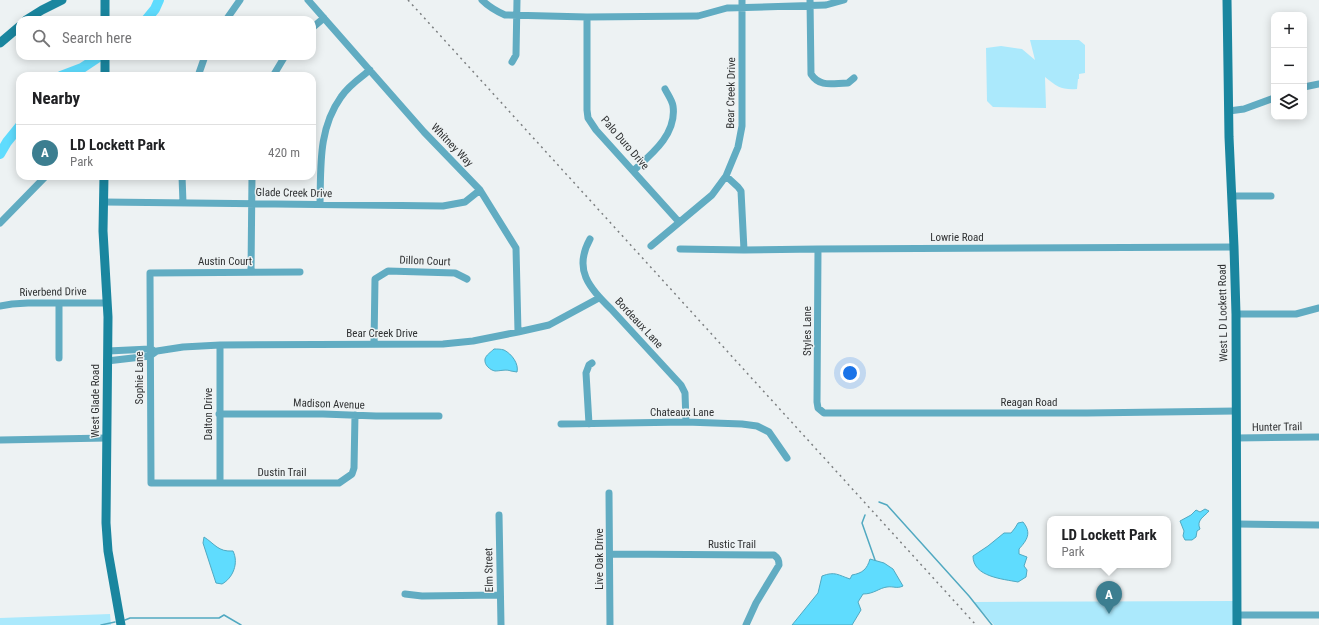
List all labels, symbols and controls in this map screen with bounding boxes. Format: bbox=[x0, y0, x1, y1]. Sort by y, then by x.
map controls bbox=[1271, 12, 1307, 120]
button: + bbox=[1271, 12, 1307, 48]
search box bbox=[16, 16, 316, 60]
icon: search bbox=[30, 27, 52, 49]
text: Search here bbox=[62, 29, 132, 47]
button: − bbox=[1271, 48, 1307, 84]
street label: Bear Creek Drive bbox=[724, 57, 738, 129]
button: layers bbox=[1271, 84, 1307, 120]
text: Nearby bbox=[32, 88, 80, 108]
street label: Palo Duro Drive bbox=[598, 114, 652, 172]
street label: Whitney Way bbox=[428, 121, 476, 170]
text: LD Lockett Park bbox=[70, 136, 165, 154]
text: A bbox=[41, 145, 49, 160]
text: 420 m bbox=[268, 145, 300, 160]
text: Park bbox=[70, 154, 93, 169]
street label: Glade Creek Drive bbox=[256, 186, 332, 200]
street label: Lowrie Road bbox=[930, 231, 984, 244]
street label: Dillon Court bbox=[399, 254, 451, 268]
street label: Austin Court bbox=[198, 255, 252, 268]
street label: West L D Lockett Road bbox=[1216, 264, 1230, 362]
street label: Riverbend Drive bbox=[19, 285, 87, 299]
street label: Bordeaux Lane bbox=[612, 295, 666, 351]
street label: Styles Lane bbox=[801, 306, 814, 356]
street label: Bear Creek Drive bbox=[346, 327, 418, 340]
street label: Sophie Lane bbox=[133, 351, 146, 405]
your location bbox=[840, 363, 860, 383]
street label: West Glade Road bbox=[89, 364, 102, 438]
street label: Dalton Drive bbox=[202, 388, 215, 440]
street label: Madison Avenue bbox=[293, 396, 365, 412]
street label: Reagan Road bbox=[1001, 396, 1057, 409]
street label: Chateaux Lane bbox=[650, 406, 714, 419]
street label: Hunter Trail bbox=[1252, 420, 1302, 434]
street label: Dustin Trail bbox=[258, 466, 306, 479]
popup bbox=[1047, 516, 1171, 568]
text: LD Lockett Park bbox=[1061, 526, 1157, 544]
street label: Live Oak Drive bbox=[593, 528, 606, 590]
street label: Rustic Trail bbox=[708, 538, 756, 551]
text: Park bbox=[1061, 544, 1085, 559]
street label: Elm Street bbox=[482, 548, 496, 592]
pin: A bbox=[1096, 581, 1122, 614]

